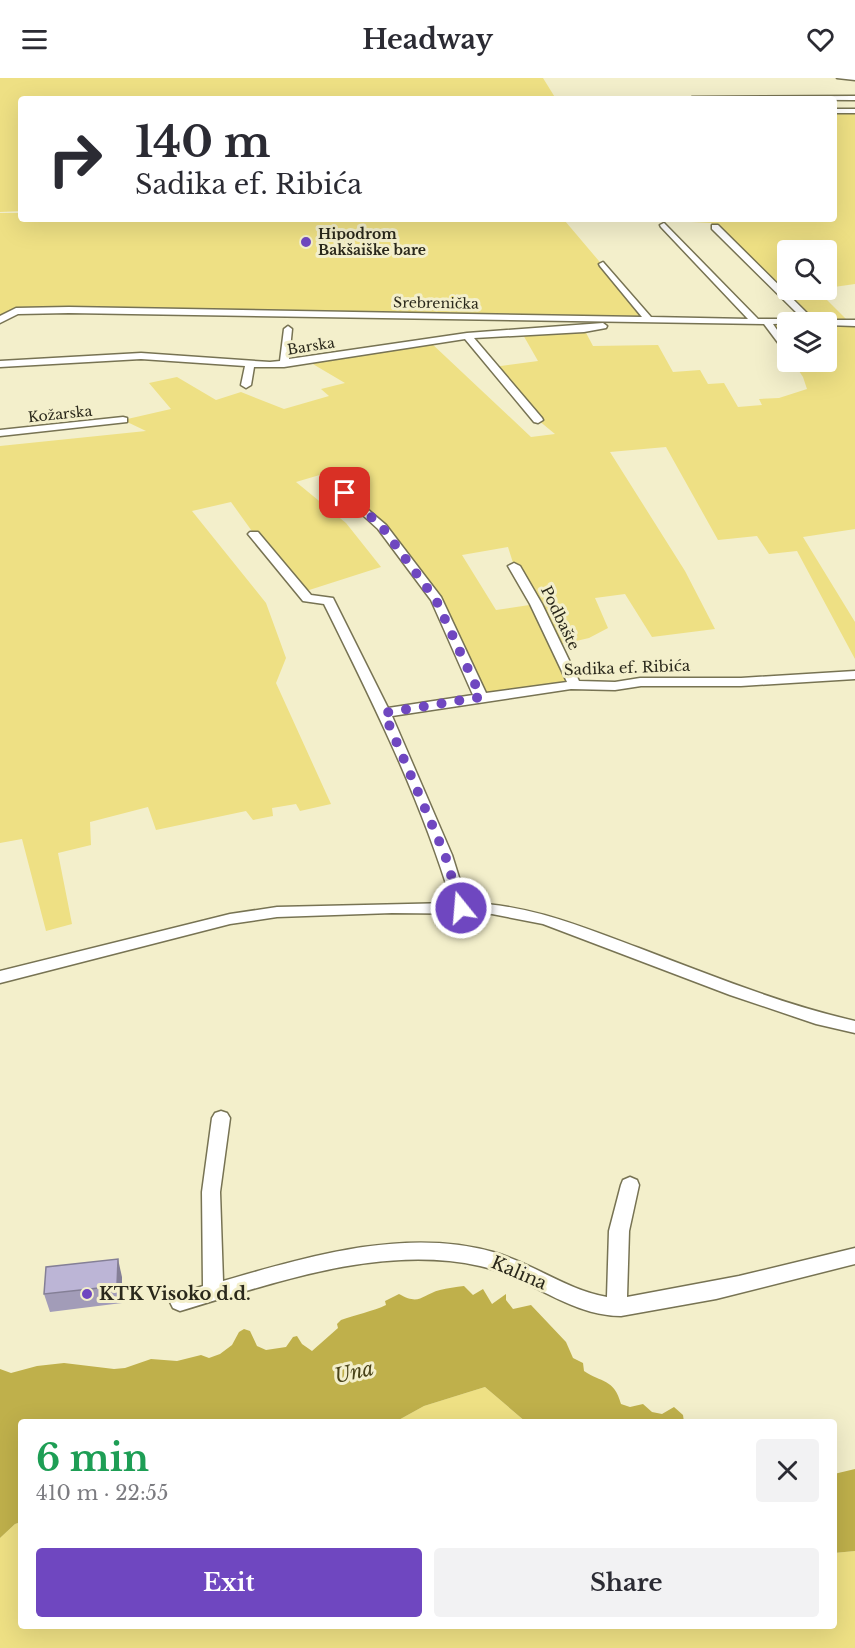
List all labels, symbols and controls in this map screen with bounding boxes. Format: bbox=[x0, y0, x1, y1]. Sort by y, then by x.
icon: menu bbox=[18, 23, 51, 56]
text: Headway bbox=[362, 23, 493, 56]
icon: heart bbox=[804, 23, 837, 56]
text: 140 m bbox=[135, 116, 271, 168]
icon: right bbox=[36, 120, 114, 198]
text: Sadika ef. Ribića bbox=[135, 168, 362, 201]
place label: Hipodrom Bakšaiške bare bbox=[318, 225, 426, 259]
marker: Hipodrom Bakšaiške bare bbox=[299, 235, 313, 249]
map controls bbox=[777, 240, 837, 372]
button: search bbox=[777, 240, 837, 300]
street label: Srebrenička bbox=[393, 293, 479, 313]
button: layers bbox=[777, 312, 837, 372]
street label: Barska bbox=[286, 333, 336, 359]
street label: Kožarska bbox=[27, 402, 93, 426]
pin bbox=[319, 467, 370, 518]
icon: arrive bbox=[328, 476, 361, 509]
street label: Podbašte bbox=[537, 583, 584, 653]
street label: Sadika ef. Ribića bbox=[564, 656, 691, 679]
position arrow bbox=[429, 876, 493, 940]
street label: Kalina bbox=[488, 1251, 550, 1295]
place label: KTK Visoko d.d. bbox=[99, 1283, 251, 1305]
marker: KTK Visoko d.d. bbox=[80, 1287, 94, 1301]
water label: Una bbox=[332, 1356, 376, 1388]
text: 6 min bbox=[36, 1436, 149, 1481]
button: close bbox=[756, 1439, 819, 1502]
text: 410 m · 22:55 bbox=[36, 1481, 168, 1505]
button: Exit bbox=[36, 1548, 422, 1617]
button: Share bbox=[434, 1548, 819, 1617]

